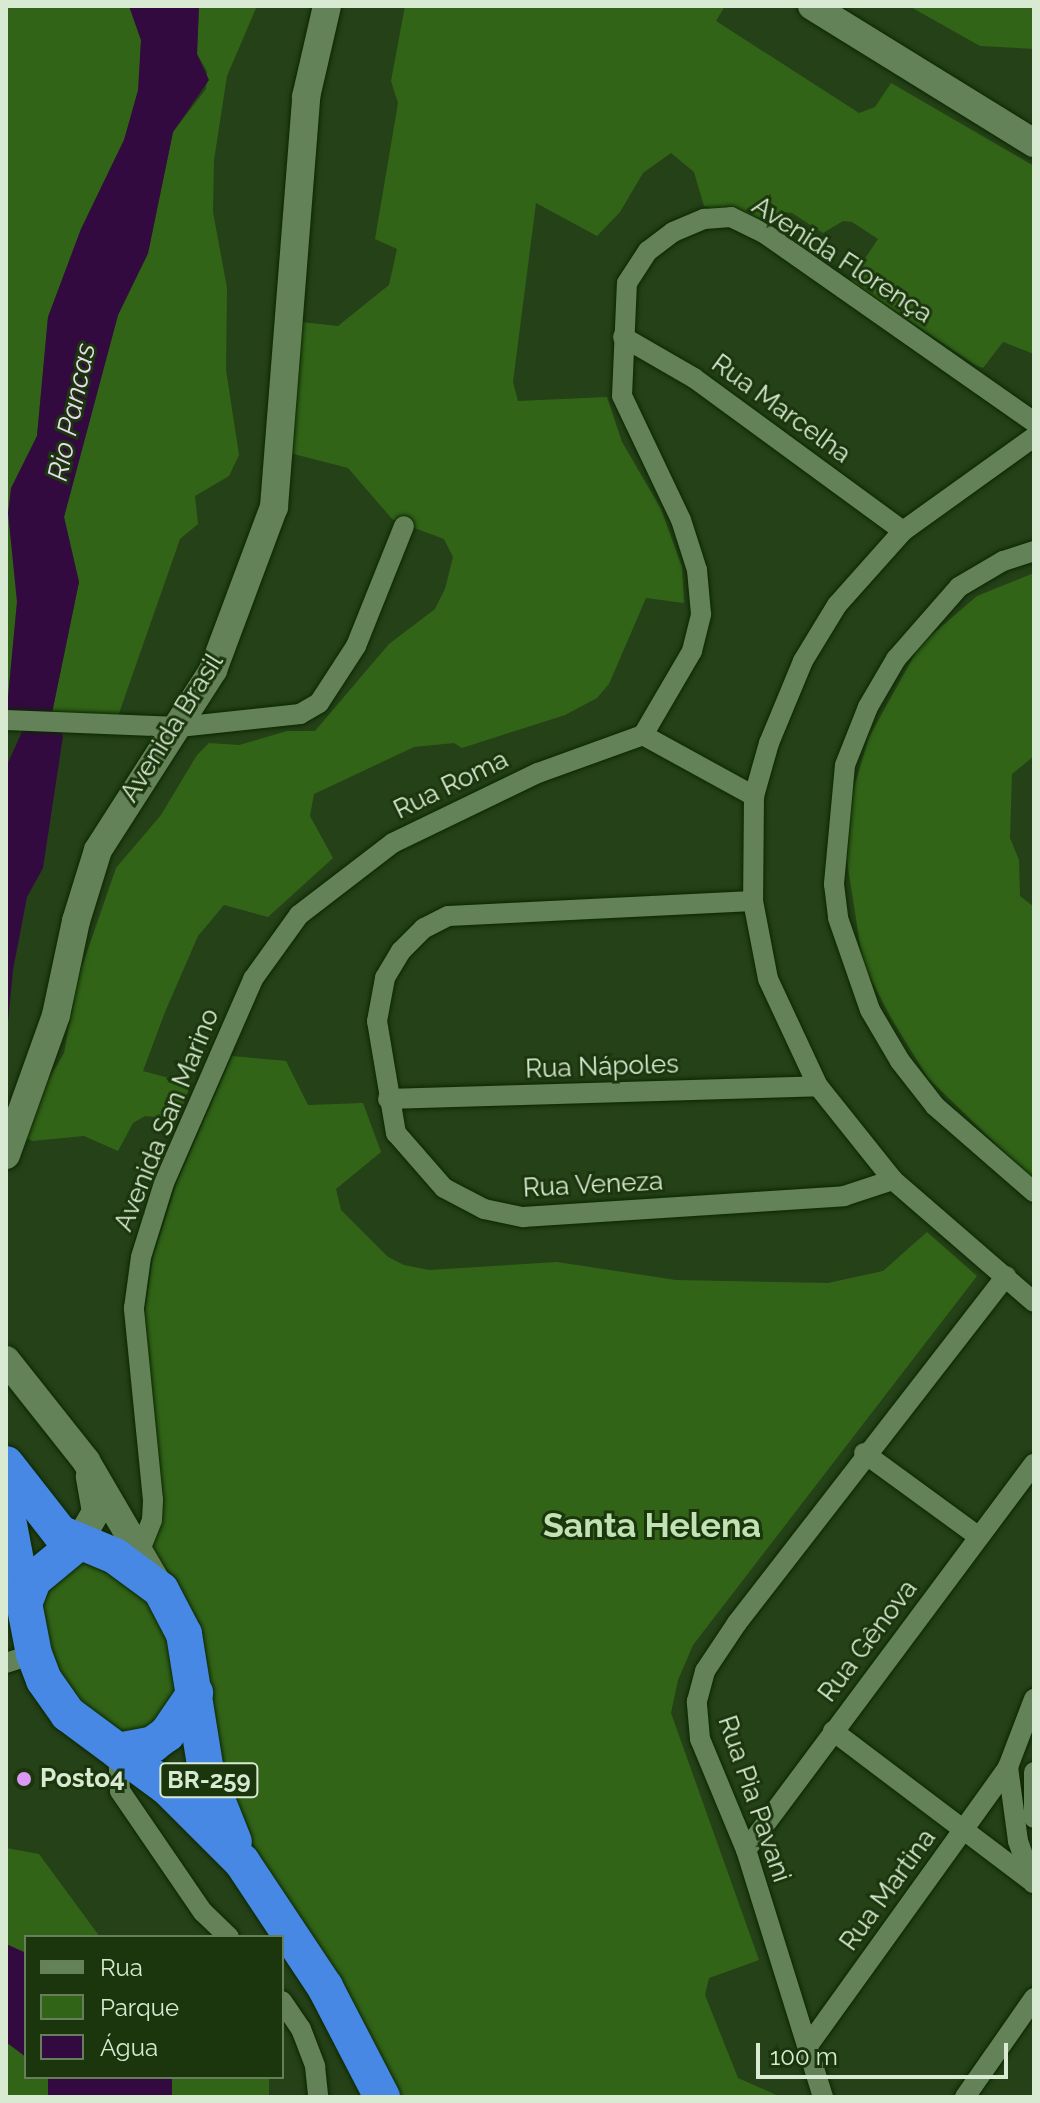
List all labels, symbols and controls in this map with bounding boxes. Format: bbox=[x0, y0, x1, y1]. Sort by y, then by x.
street label: Avenida Florença bbox=[746, 190, 938, 330]
water label: Rio Pancas bbox=[41, 340, 103, 484]
street label: Rua Marcelha bbox=[705, 348, 857, 470]
street label: Avenida Brasil bbox=[114, 648, 230, 808]
street label: Rua Roma bbox=[389, 744, 513, 826]
street label: Avenida San Marino bbox=[108, 1004, 226, 1236]
street label: Rua Nápoles bbox=[525, 1049, 679, 1085]
street label: Rua Veneza bbox=[522, 1166, 664, 1204]
district label: Santa Helena bbox=[543, 1506, 761, 1546]
street label: Rua Gênova bbox=[812, 1574, 924, 1708]
street label: Rua Pia Pavani bbox=[711, 1712, 797, 1886]
road number: BR-259 bbox=[159, 1760, 259, 1800]
place label: Posto4 bbox=[40, 1763, 125, 1795]
marker: Posto4 bbox=[15, 1770, 33, 1788]
street label: Rua Martina bbox=[833, 1823, 943, 1957]
legend bbox=[24, 1935, 284, 2079]
text: Rua bbox=[100, 1953, 143, 1982]
text: Parque bbox=[100, 1993, 179, 2022]
scale bar bbox=[760, 2027, 1012, 2077]
text: Água bbox=[100, 2033, 158, 2062]
text: 100 m bbox=[770, 2042, 838, 2071]

